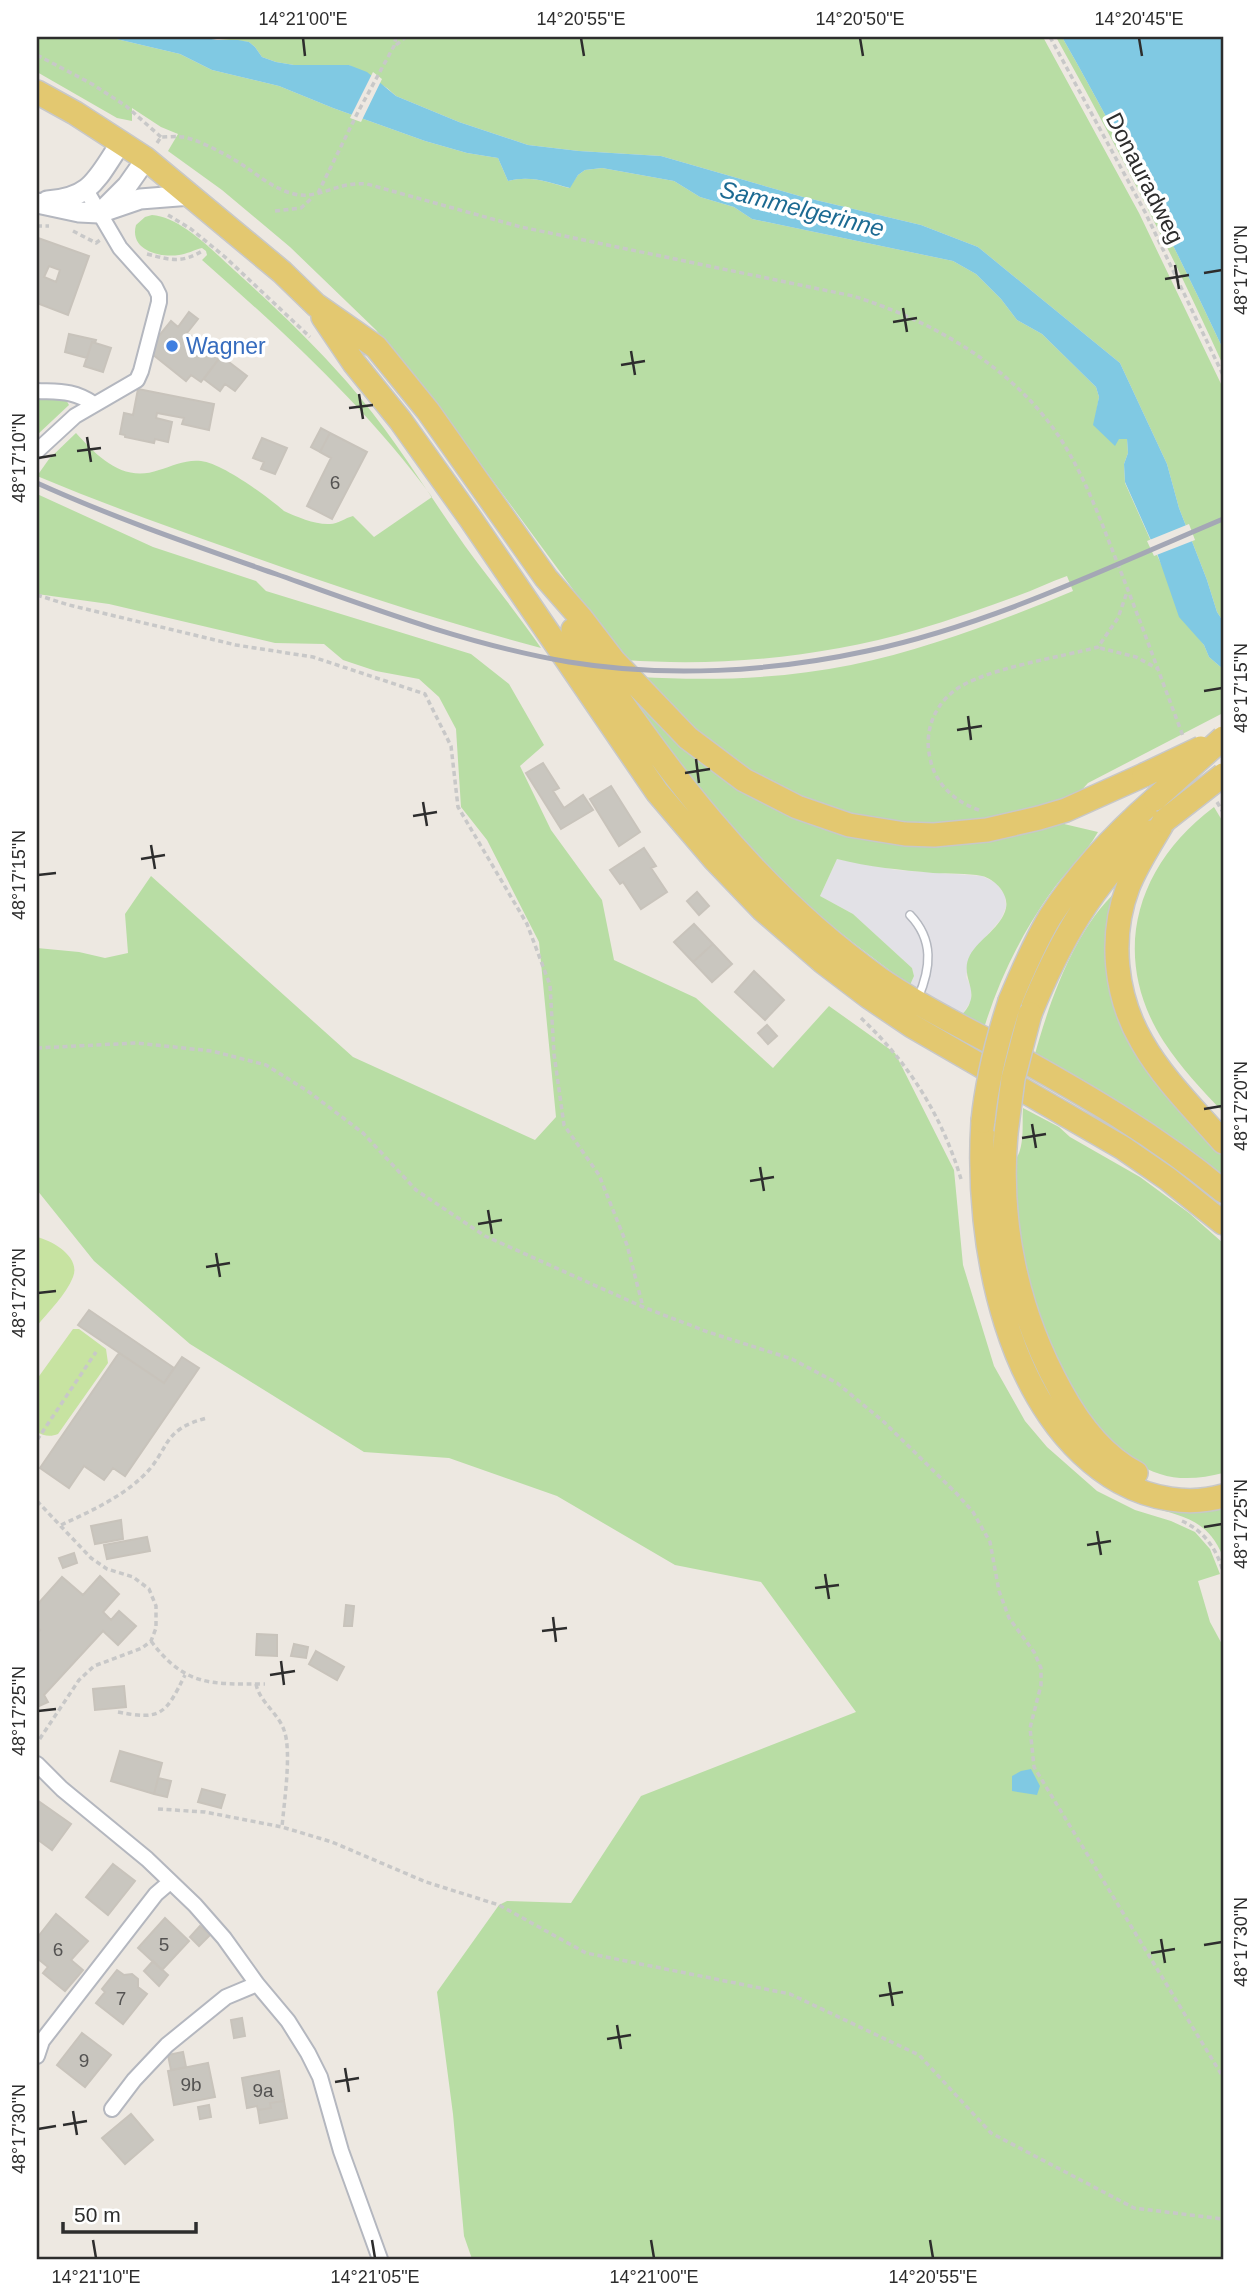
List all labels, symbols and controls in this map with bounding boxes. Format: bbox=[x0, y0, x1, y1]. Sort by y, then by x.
text: 14°21'00"E bbox=[258, 9, 348, 29]
text: 14°20'55"E bbox=[536, 9, 626, 29]
text: 14°20'50"E bbox=[815, 9, 905, 29]
text: 14°20'45"E bbox=[1094, 9, 1184, 29]
street label: Donauradweg bbox=[1101, 108, 1189, 248]
water label: Sammelgerinne bbox=[717, 175, 887, 242]
text: 48°17'10"N bbox=[1231, 225, 1251, 315]
place label: Wagner bbox=[186, 333, 266, 359]
marker: Wagner bbox=[164, 338, 180, 354]
text: 48°17'10"N bbox=[9, 413, 29, 503]
house number: 6 bbox=[330, 472, 340, 493]
text: 48°17'15"N bbox=[1231, 643, 1251, 733]
text: 48°17'15"N bbox=[9, 830, 29, 920]
text: 48°17'20"N bbox=[1231, 1061, 1251, 1151]
text: 48°17'20"N bbox=[9, 1248, 29, 1338]
text: 48°17'25"N bbox=[1231, 1479, 1251, 1569]
text: 48°17'25"N bbox=[9, 1666, 29, 1756]
text: 48°17'30"N bbox=[1231, 1897, 1251, 1987]
house number: 5 bbox=[159, 1934, 169, 1955]
house number: 6 bbox=[53, 1939, 63, 1960]
house number: 7 bbox=[116, 1988, 126, 2009]
house number: 9 bbox=[79, 2050, 89, 2071]
house number: 9b bbox=[180, 2074, 202, 2095]
house number: 9a bbox=[252, 2080, 274, 2101]
text: 48°17'30"N bbox=[9, 2084, 29, 2174]
scale bar bbox=[63, 2191, 196, 2235]
text: 50 m bbox=[74, 2203, 121, 2226]
text: 14°21'10"E bbox=[51, 2267, 141, 2287]
text: 14°21'05"E bbox=[330, 2267, 420, 2287]
text: 14°21'00"E bbox=[609, 2267, 699, 2287]
text: 14°20'55"E bbox=[888, 2267, 978, 2287]

